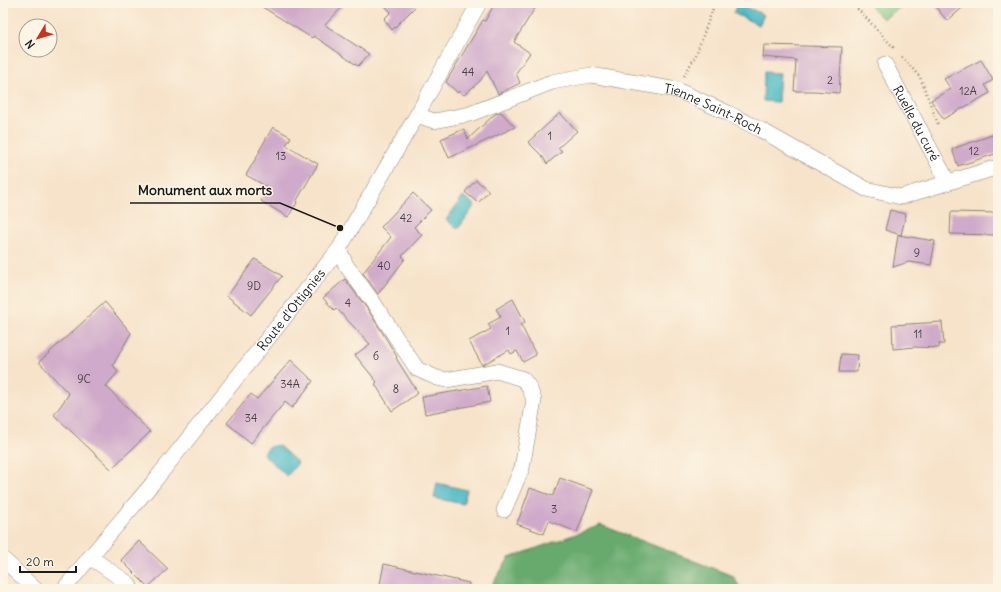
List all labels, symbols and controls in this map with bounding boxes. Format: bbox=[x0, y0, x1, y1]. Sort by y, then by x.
north arrow bbox=[18, 18, 58, 58]
text: N bbox=[22, 37, 38, 51]
house number: 44 bbox=[462, 65, 474, 79]
house number: 2 bbox=[827, 73, 833, 87]
street label: Tienne Saint-Roch bbox=[663, 80, 765, 138]
street label: Ruelle du curé bbox=[889, 83, 943, 164]
house number: 12A bbox=[959, 84, 977, 98]
house number: 1 bbox=[548, 129, 552, 143]
house number: 12 bbox=[969, 144, 979, 158]
house number: 13 bbox=[276, 149, 286, 163]
callout: Monument aux morts bbox=[130, 177, 280, 203]
text: Monument aux morts bbox=[138, 181, 273, 199]
house number: 42 bbox=[400, 211, 412, 225]
house number: 9 bbox=[914, 246, 920, 260]
house number: 40 bbox=[377, 259, 391, 273]
street label: Route d'Ottignies bbox=[253, 265, 329, 354]
house number: 9D bbox=[247, 279, 261, 293]
house number: 4 bbox=[345, 296, 351, 310]
house number: 1 bbox=[506, 324, 510, 338]
house number: 11 bbox=[914, 327, 922, 341]
house number: 6 bbox=[373, 349, 379, 363]
house number: 9C bbox=[77, 372, 91, 386]
house number: 34A bbox=[280, 377, 300, 391]
house number: 8 bbox=[393, 382, 399, 396]
house number: 34 bbox=[245, 411, 257, 425]
house number: 3 bbox=[551, 502, 557, 516]
scale bar bbox=[20, 548, 76, 574]
text: 20 m bbox=[26, 554, 54, 569]

